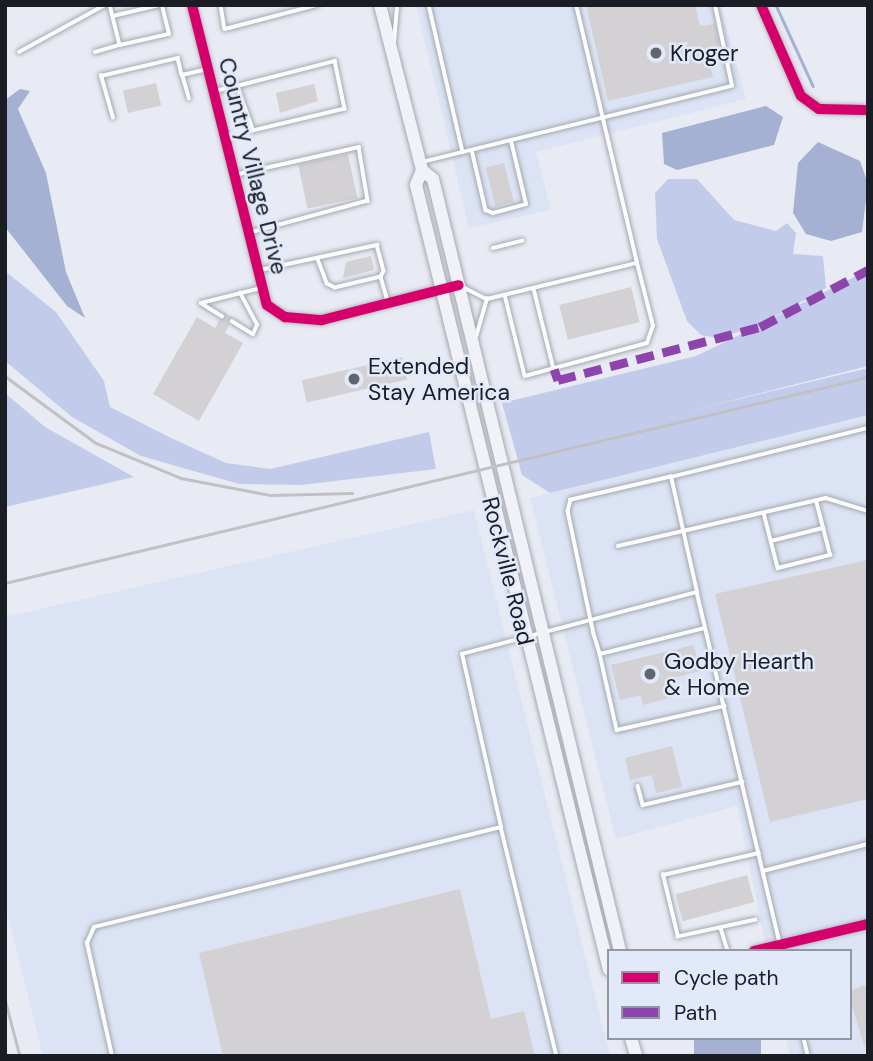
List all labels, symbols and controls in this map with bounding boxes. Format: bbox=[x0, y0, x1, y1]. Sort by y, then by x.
place label: Kroger bbox=[670, 39, 739, 67]
marker: Kroger bbox=[648, 45, 664, 61]
street label: Country Village Drive bbox=[213, 55, 293, 277]
place label: Extended Stay America bbox=[368, 352, 510, 406]
marker: Extended Stay America bbox=[346, 371, 362, 387]
street label: Rockville Road bbox=[476, 494, 540, 648]
place label: Godby Hearth & Home bbox=[664, 647, 814, 701]
marker: Godby Hearth & Home bbox=[642, 666, 658, 682]
legend bbox=[607, 949, 852, 1040]
text: Cycle path bbox=[674, 964, 779, 992]
text: Path bbox=[674, 999, 717, 1027]

